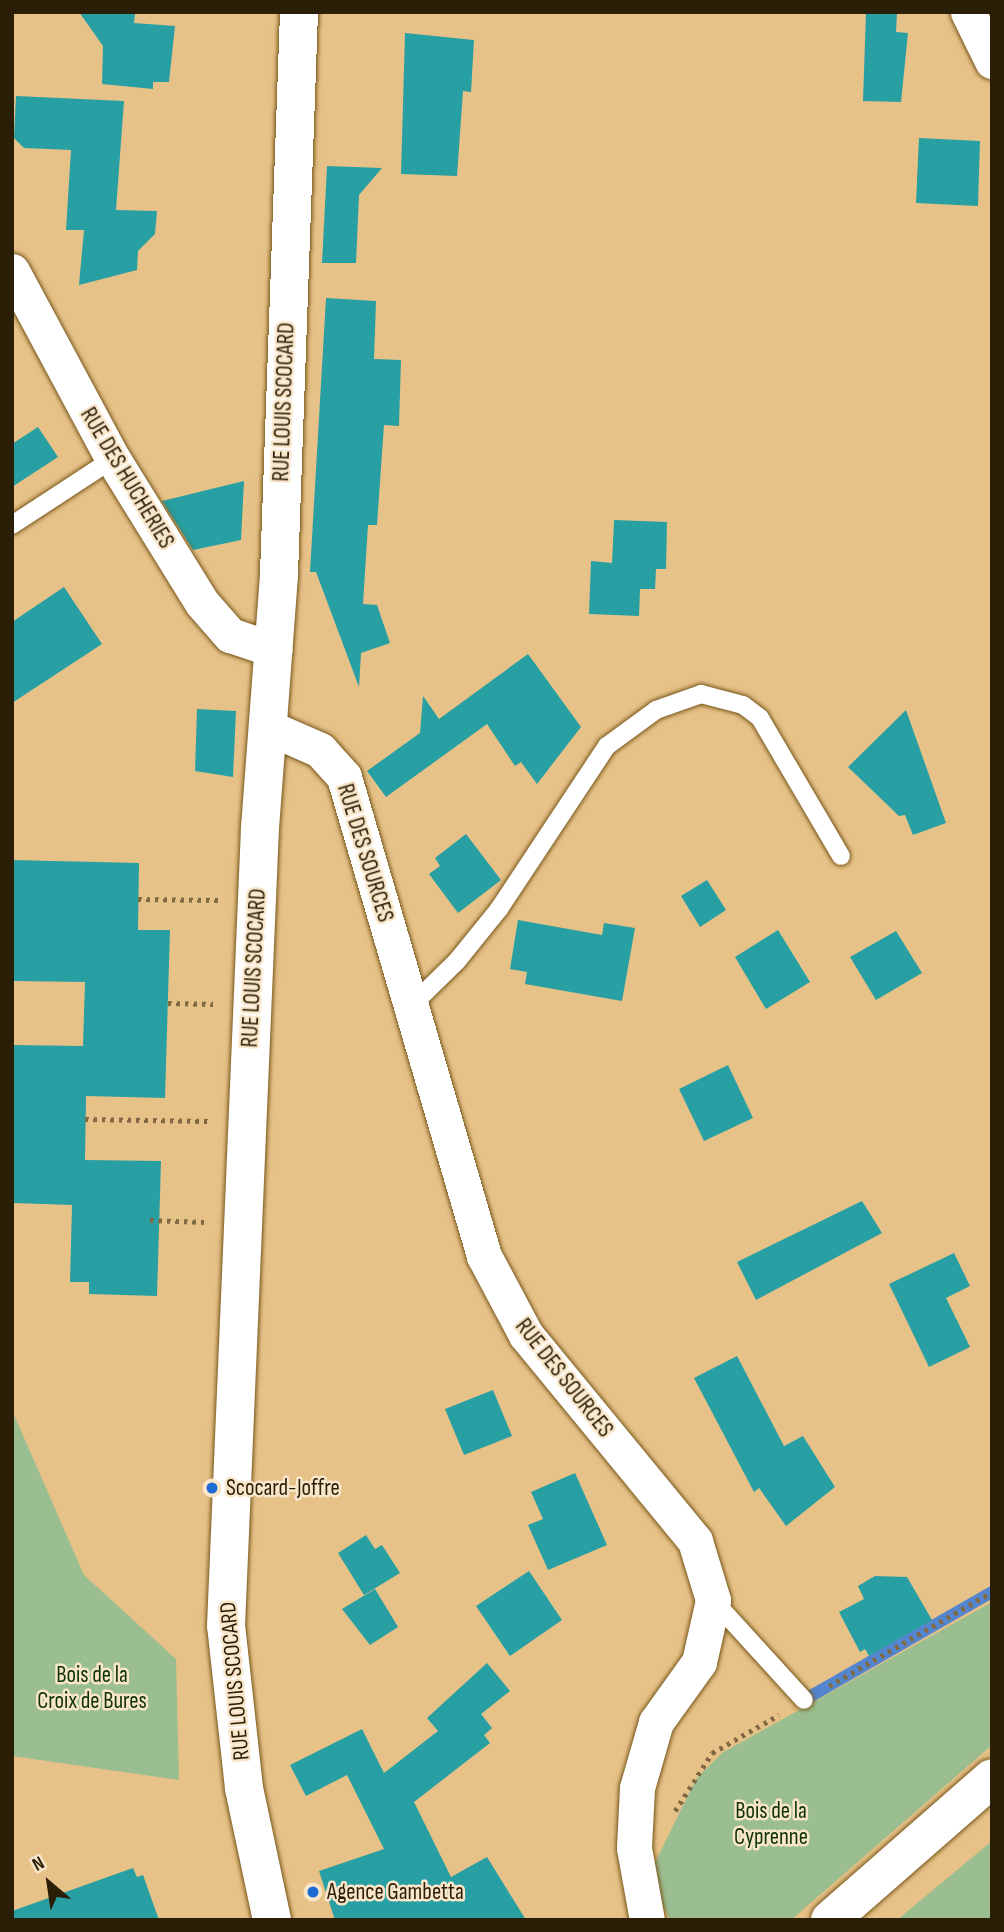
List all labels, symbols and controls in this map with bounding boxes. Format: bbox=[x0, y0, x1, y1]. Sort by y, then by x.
street label: RUE LOUIS SCOCARD bbox=[267, 322, 301, 482]
street label: RUE DES HUCHERIES bbox=[74, 403, 180, 553]
street label: RUE DES SOURCES bbox=[331, 781, 399, 925]
street label: RUE LOUIS SCOCARD bbox=[236, 888, 272, 1048]
street label: RUE DES SOURCES bbox=[509, 1313, 619, 1443]
place label: Scocard-Joffre bbox=[226, 1474, 340, 1502]
marker: Scocard-Joffre bbox=[204, 1480, 220, 1496]
street label: RUE LOUIS SCOCARD bbox=[214, 1601, 256, 1761]
park label: Bois de la Croix de Bures bbox=[37, 1661, 147, 1715]
park label: Bois de la Cyprenne bbox=[734, 1797, 808, 1851]
north arrow bbox=[14, 1848, 84, 1918]
text: N bbox=[29, 1852, 49, 1877]
place label: Agence Gambetta bbox=[327, 1878, 464, 1906]
marker: Agence Gambetta bbox=[305, 1884, 321, 1900]

